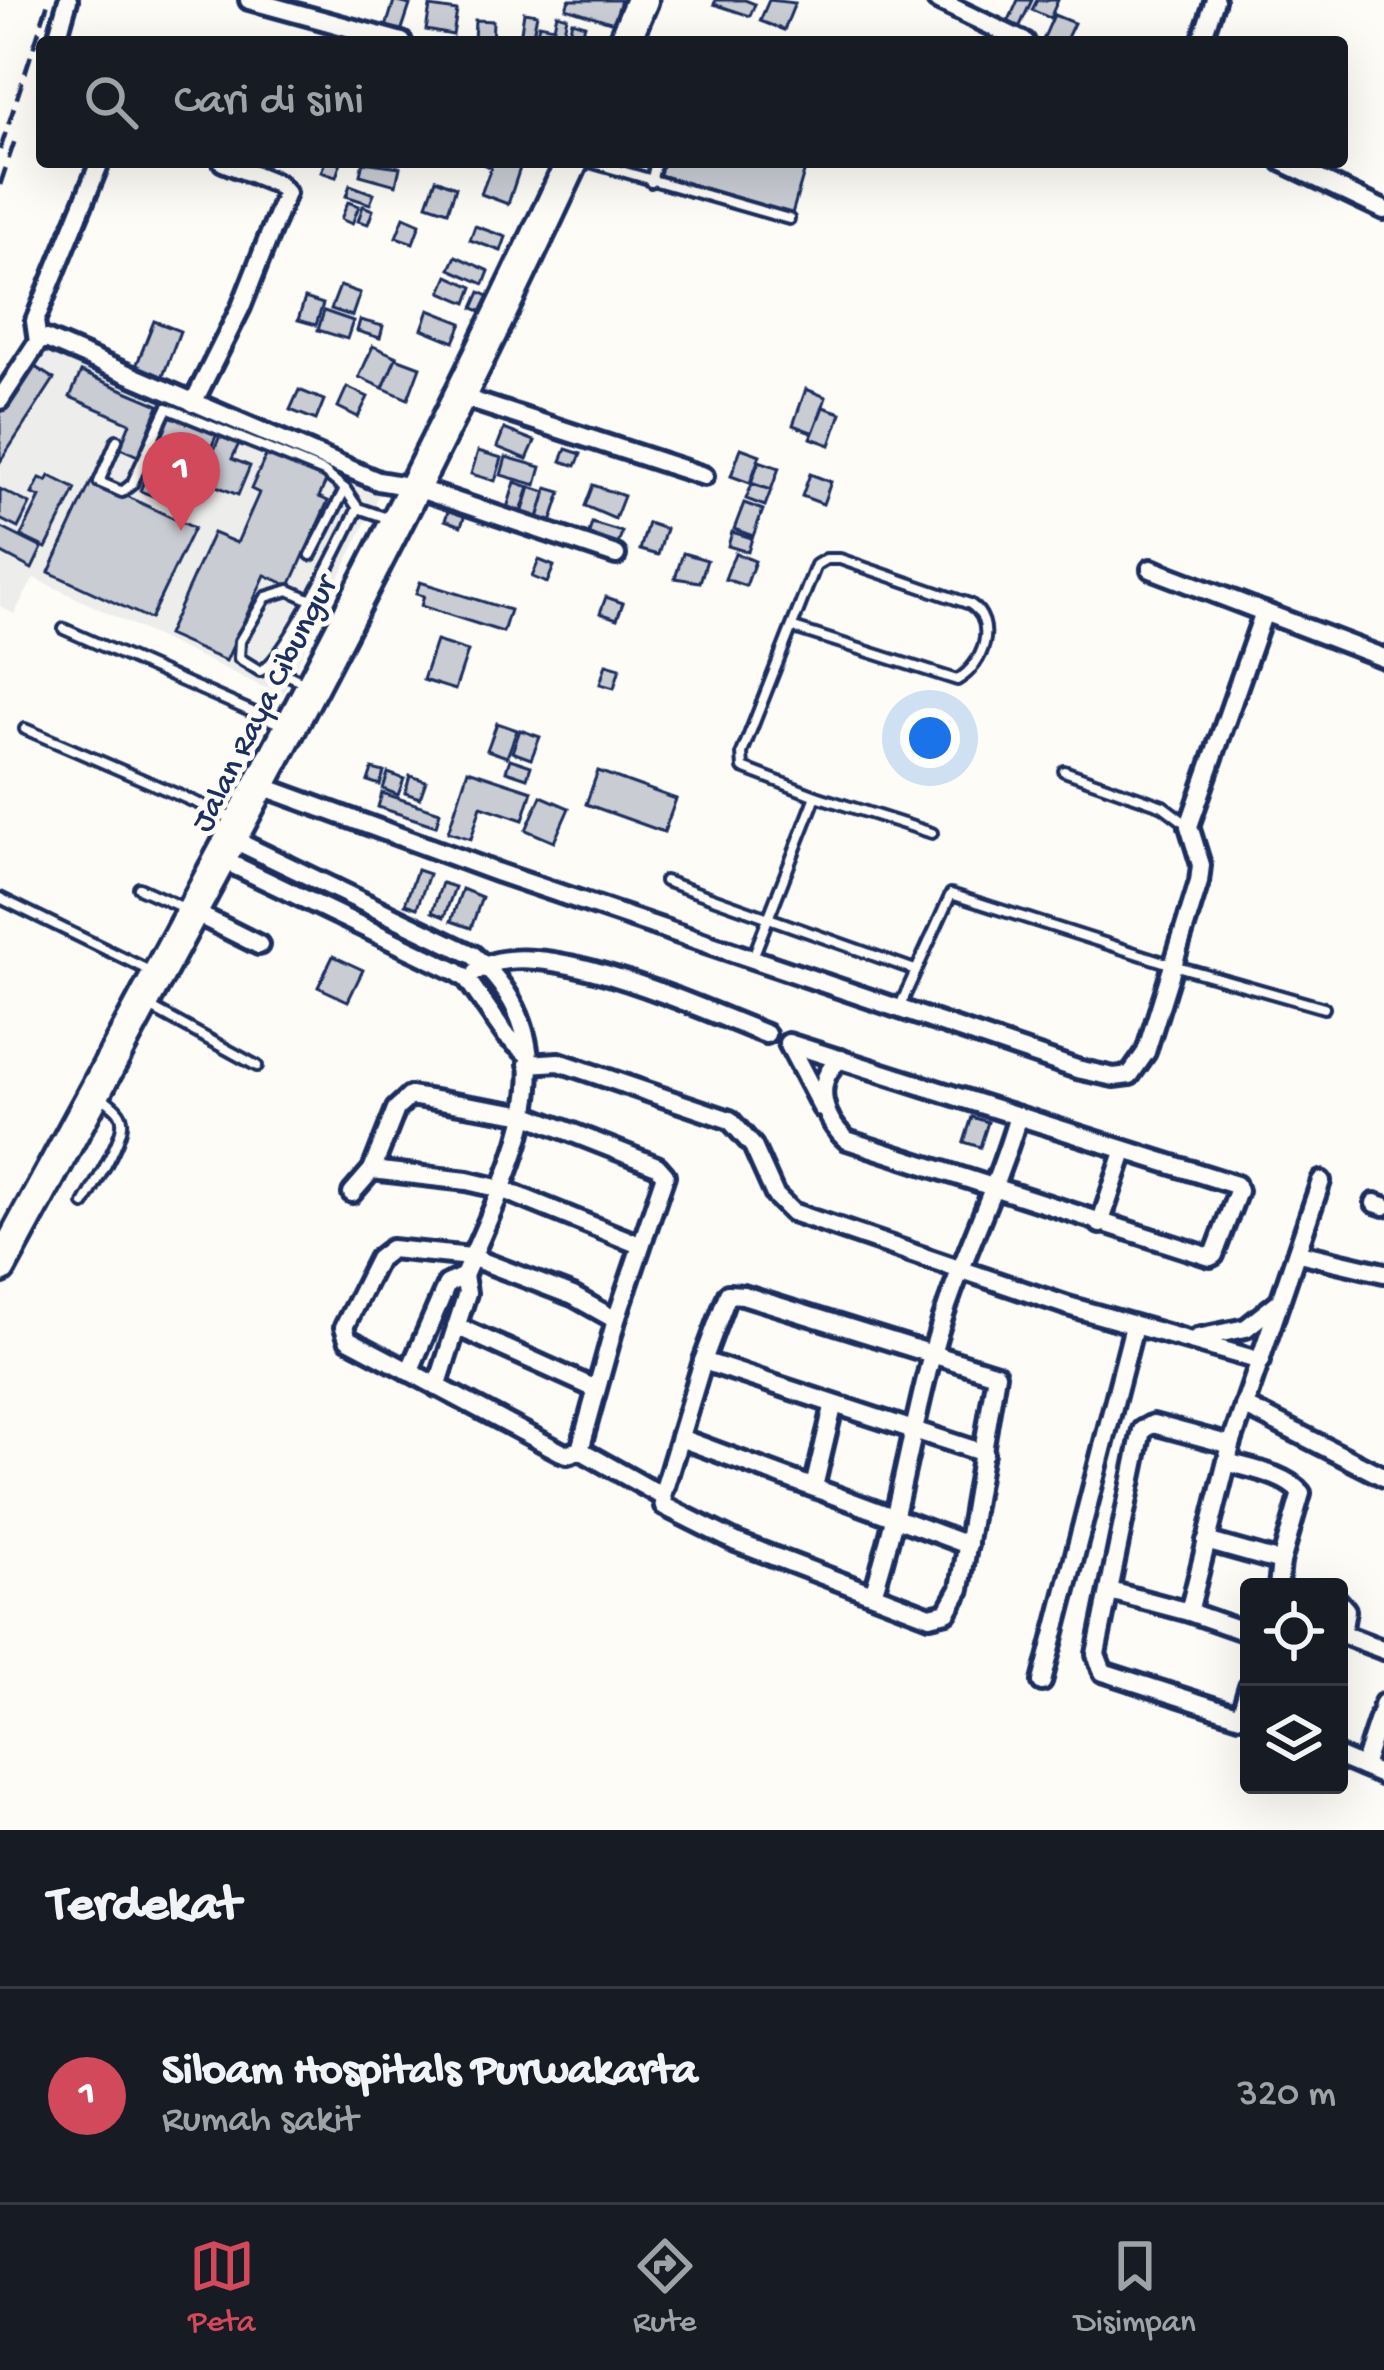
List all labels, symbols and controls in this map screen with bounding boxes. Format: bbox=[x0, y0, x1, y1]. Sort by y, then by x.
search box bbox=[36, 36, 1348, 168]
icon: search bbox=[78, 69, 144, 135]
text: Cari di sini bbox=[174, 76, 364, 129]
pin: 1 bbox=[142, 432, 220, 531]
street label: Jalan Raya Cibungur bbox=[185, 567, 349, 839]
your location bbox=[900, 708, 960, 768]
map controls bbox=[1240, 1578, 1348, 1794]
button: locate bbox=[1240, 1578, 1348, 1686]
button: layers bbox=[1240, 1686, 1348, 1794]
text: Terdekat bbox=[48, 1878, 240, 1938]
text: Siloam Hospitals Purwakarta bbox=[162, 2046, 698, 2099]
text: 1 bbox=[79, 2073, 95, 2119]
text: 320 m bbox=[1238, 2073, 1336, 2119]
text: Rumah sakit bbox=[162, 2099, 358, 2145]
tab: Peta bbox=[188, 2233, 255, 2343]
tab: Rute bbox=[632, 2233, 698, 2343]
tab: Disimpan bbox=[1074, 2233, 1196, 2343]

